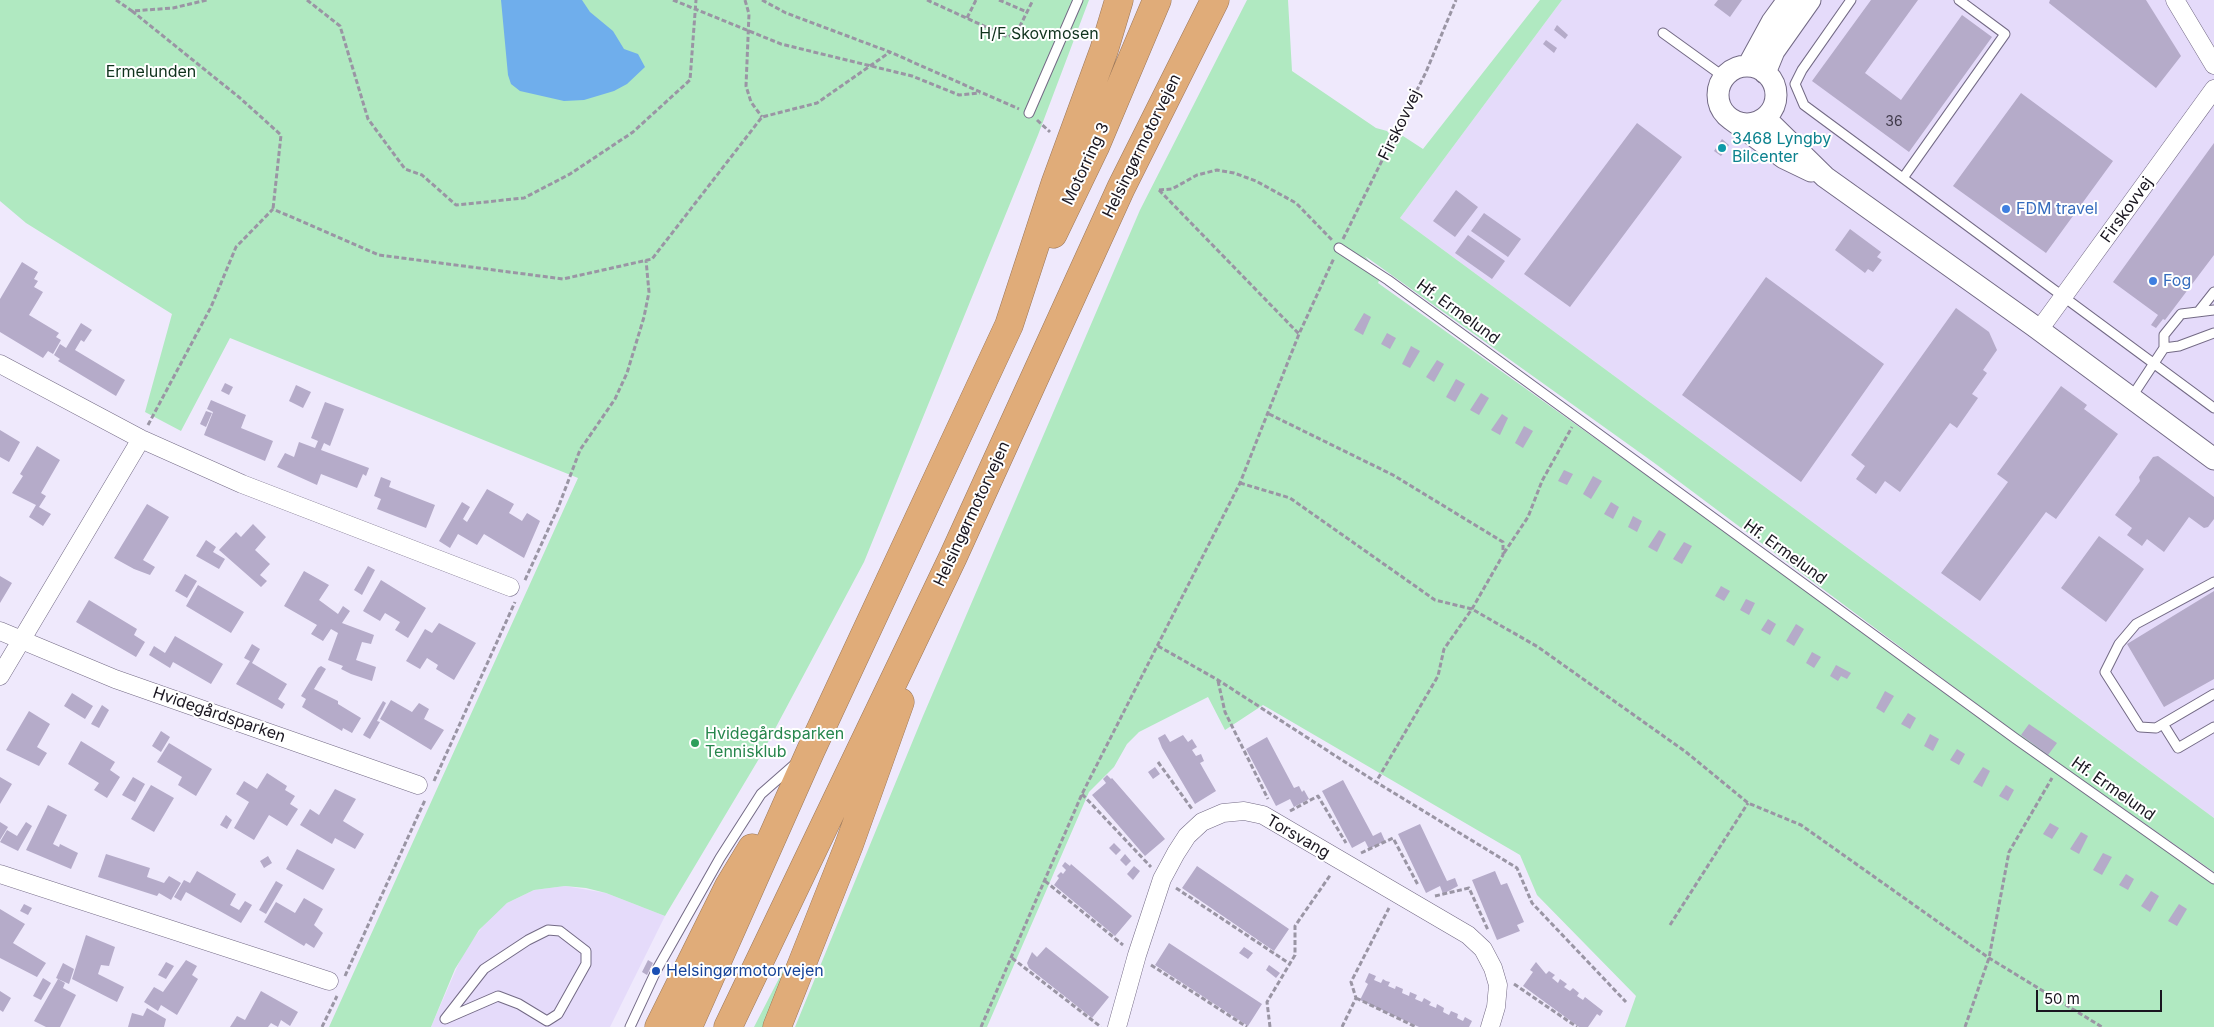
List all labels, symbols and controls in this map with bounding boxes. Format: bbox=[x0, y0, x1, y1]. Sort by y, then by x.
park label: H/F Skovmosen bbox=[979, 24, 1099, 44]
park label: Ermelunden bbox=[106, 62, 196, 82]
street label: Helsingørmotorvejen bbox=[1099, 71, 1185, 221]
street label: Firskovvej bbox=[1375, 86, 1425, 164]
house number: 36 bbox=[1885, 114, 1903, 130]
street label: Motorring 3 bbox=[1059, 120, 1113, 208]
place label: 3468 Lyngby Bilcenter bbox=[1732, 129, 1831, 167]
marker: 3468 Lyngby Bilcenter bbox=[1716, 142, 1728, 154]
street label: Firskovvej bbox=[2097, 173, 2157, 247]
place label: FDM travel bbox=[2016, 199, 2098, 219]
marker: FDM travel bbox=[2000, 203, 2012, 215]
place label: Fog bbox=[2163, 271, 2191, 291]
street label: Hf. Ermelund bbox=[1413, 275, 1503, 349]
marker: Fog bbox=[2147, 275, 2159, 287]
street label: Helsingørmotorvejen bbox=[930, 438, 1014, 590]
street label: Hf. Ermelund bbox=[1740, 515, 1830, 589]
street label: Hvidegårdsparken bbox=[150, 683, 288, 747]
place label: Hvidegårdsparken Tennisklub bbox=[705, 724, 844, 762]
marker: Hvidegårdsparken Tennisklub bbox=[689, 737, 701, 749]
street label: Hf. Ermelund bbox=[2067, 753, 2159, 825]
street label: Torsvang bbox=[1263, 811, 1333, 863]
place label: Helsingørmotorvejen bbox=[666, 961, 824, 981]
marker: Helsingørmotorvejen bbox=[650, 965, 662, 977]
scale bar bbox=[2039, 980, 2165, 1012]
text: 50 m bbox=[2044, 989, 2080, 1008]

